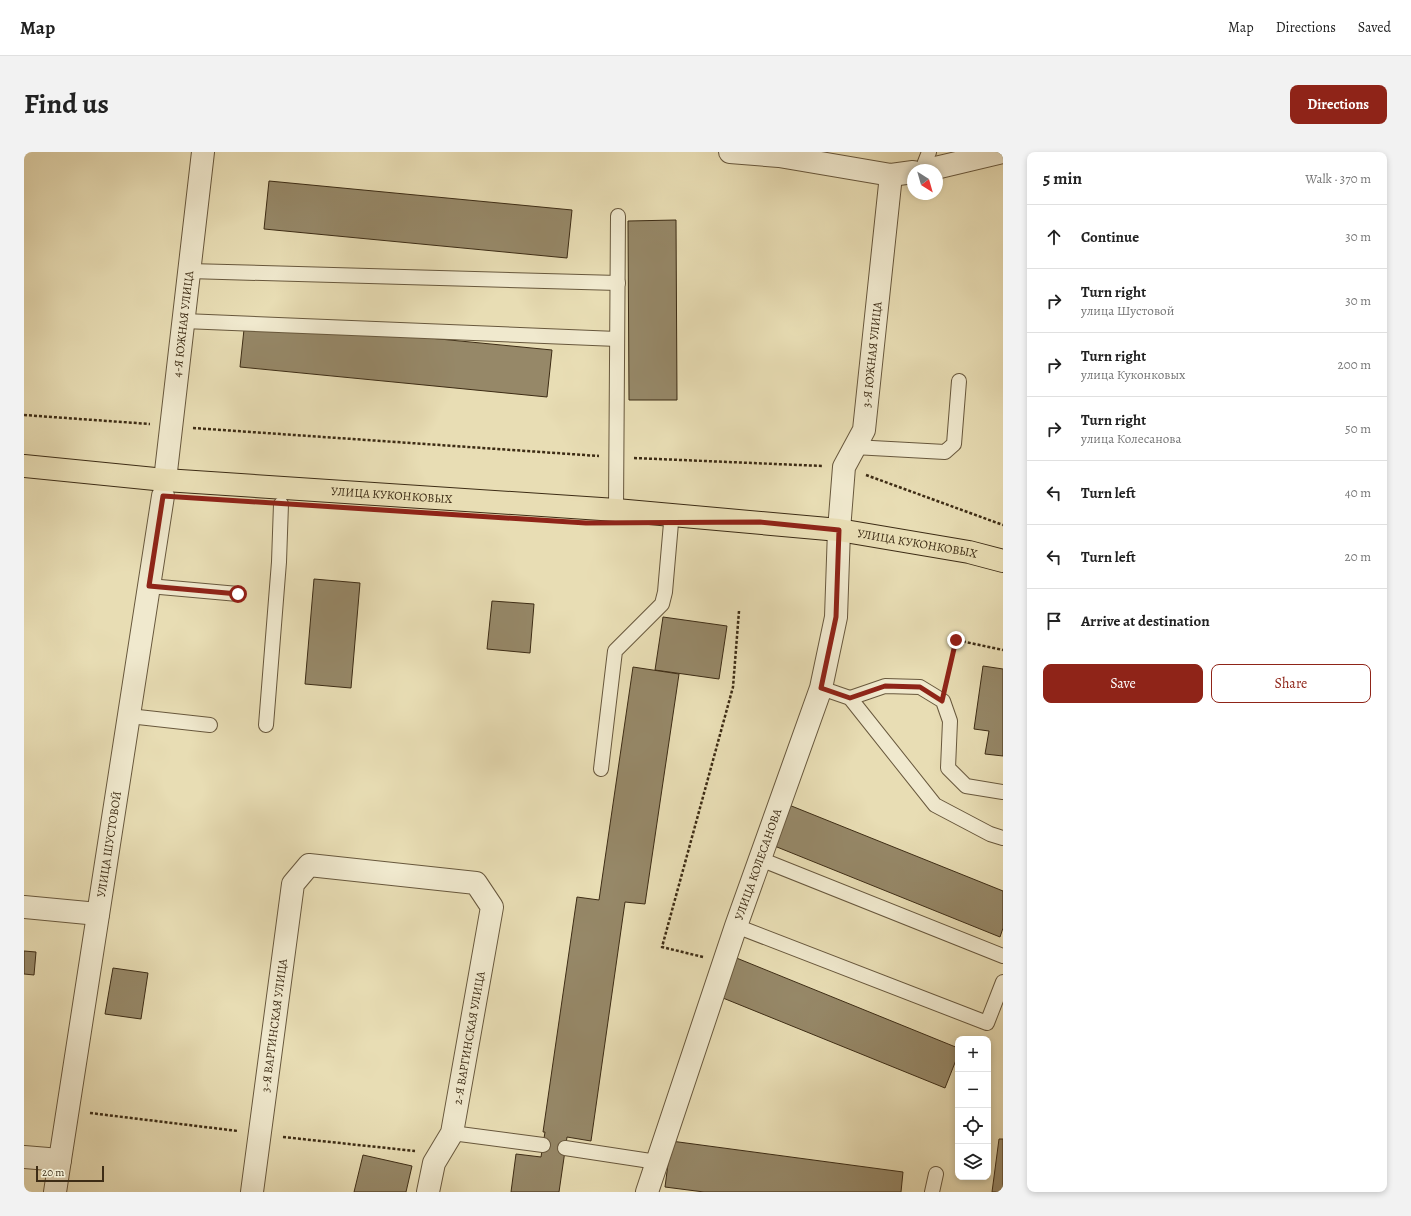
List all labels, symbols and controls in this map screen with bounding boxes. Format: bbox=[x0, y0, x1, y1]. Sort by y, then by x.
text: Map bbox=[20, 15, 55, 41]
text: Map bbox=[1228, 18, 1254, 37]
text: Directions bbox=[1276, 18, 1336, 37]
text: Saved bbox=[1358, 18, 1391, 37]
text: Find us bbox=[24, 85, 109, 123]
button: Directions bbox=[1290, 85, 1387, 124]
north arrow bbox=[907, 164, 943, 200]
text: 5 min bbox=[1043, 167, 1082, 190]
text: Walk · 370 m bbox=[1305, 170, 1371, 187]
icon: ahead bbox=[1043, 226, 1065, 248]
text: Continue bbox=[1081, 227, 1139, 247]
text: 30 m bbox=[1345, 228, 1371, 245]
street label: 4-Я ЮЖНАЯ УЛИЦА bbox=[169, 269, 197, 378]
text: Turn right bbox=[1081, 282, 1146, 302]
icon: right bbox=[1043, 290, 1065, 312]
text: 30 m bbox=[1345, 292, 1371, 309]
street label: 3-Я ЮЖНАЯ УЛИЦА bbox=[858, 300, 886, 408]
text: улица Шустовой bbox=[1081, 302, 1174, 319]
text: Turn right bbox=[1081, 346, 1146, 366]
icon: right bbox=[1043, 354, 1065, 376]
text: 200 m bbox=[1338, 356, 1371, 373]
text: улица Куконковых bbox=[1081, 366, 1185, 383]
text: Turn right bbox=[1081, 410, 1146, 430]
icon: right bbox=[1043, 418, 1065, 440]
text: 50 m bbox=[1345, 420, 1371, 437]
text: улица Колесанова bbox=[1081, 430, 1181, 447]
icon: left bbox=[1043, 482, 1065, 504]
street label: УЛИЦА КУКОНКОВЫХ bbox=[331, 483, 453, 507]
text: Turn left bbox=[1081, 483, 1136, 503]
text: 40 m bbox=[1345, 484, 1371, 501]
street label: УЛИЦА КУКОНКОВЫХ bbox=[856, 525, 979, 562]
icon: left bbox=[1043, 546, 1065, 568]
text: Turn left bbox=[1081, 547, 1136, 567]
text: 20 m bbox=[1345, 548, 1371, 565]
route start bbox=[229, 585, 247, 603]
icon: arrive bbox=[1043, 610, 1065, 632]
text: Arrive at destination bbox=[1081, 611, 1210, 631]
route end bbox=[947, 631, 965, 649]
button: Save bbox=[1043, 664, 1203, 703]
button: Share bbox=[1211, 664, 1371, 703]
street label: УЛИЦА ШУСТОВОЙ bbox=[93, 790, 125, 898]
street label: УЛИЦА КОЛЕСАНОВА bbox=[731, 805, 786, 922]
street label: 3-Я ВАРГИНСКАЯ УЛИЦА bbox=[257, 957, 291, 1093]
street label: 2-Я ВАРГИНСКАЯ УЛИЦА bbox=[449, 969, 489, 1106]
map controls bbox=[955, 1036, 991, 1180]
button: + bbox=[955, 1036, 991, 1072]
button: − bbox=[955, 1072, 991, 1108]
button: locate bbox=[955, 1108, 991, 1144]
button: layers bbox=[955, 1144, 991, 1180]
scale bar bbox=[36, 1164, 104, 1183]
text: 20 m bbox=[42, 1165, 64, 1180]

